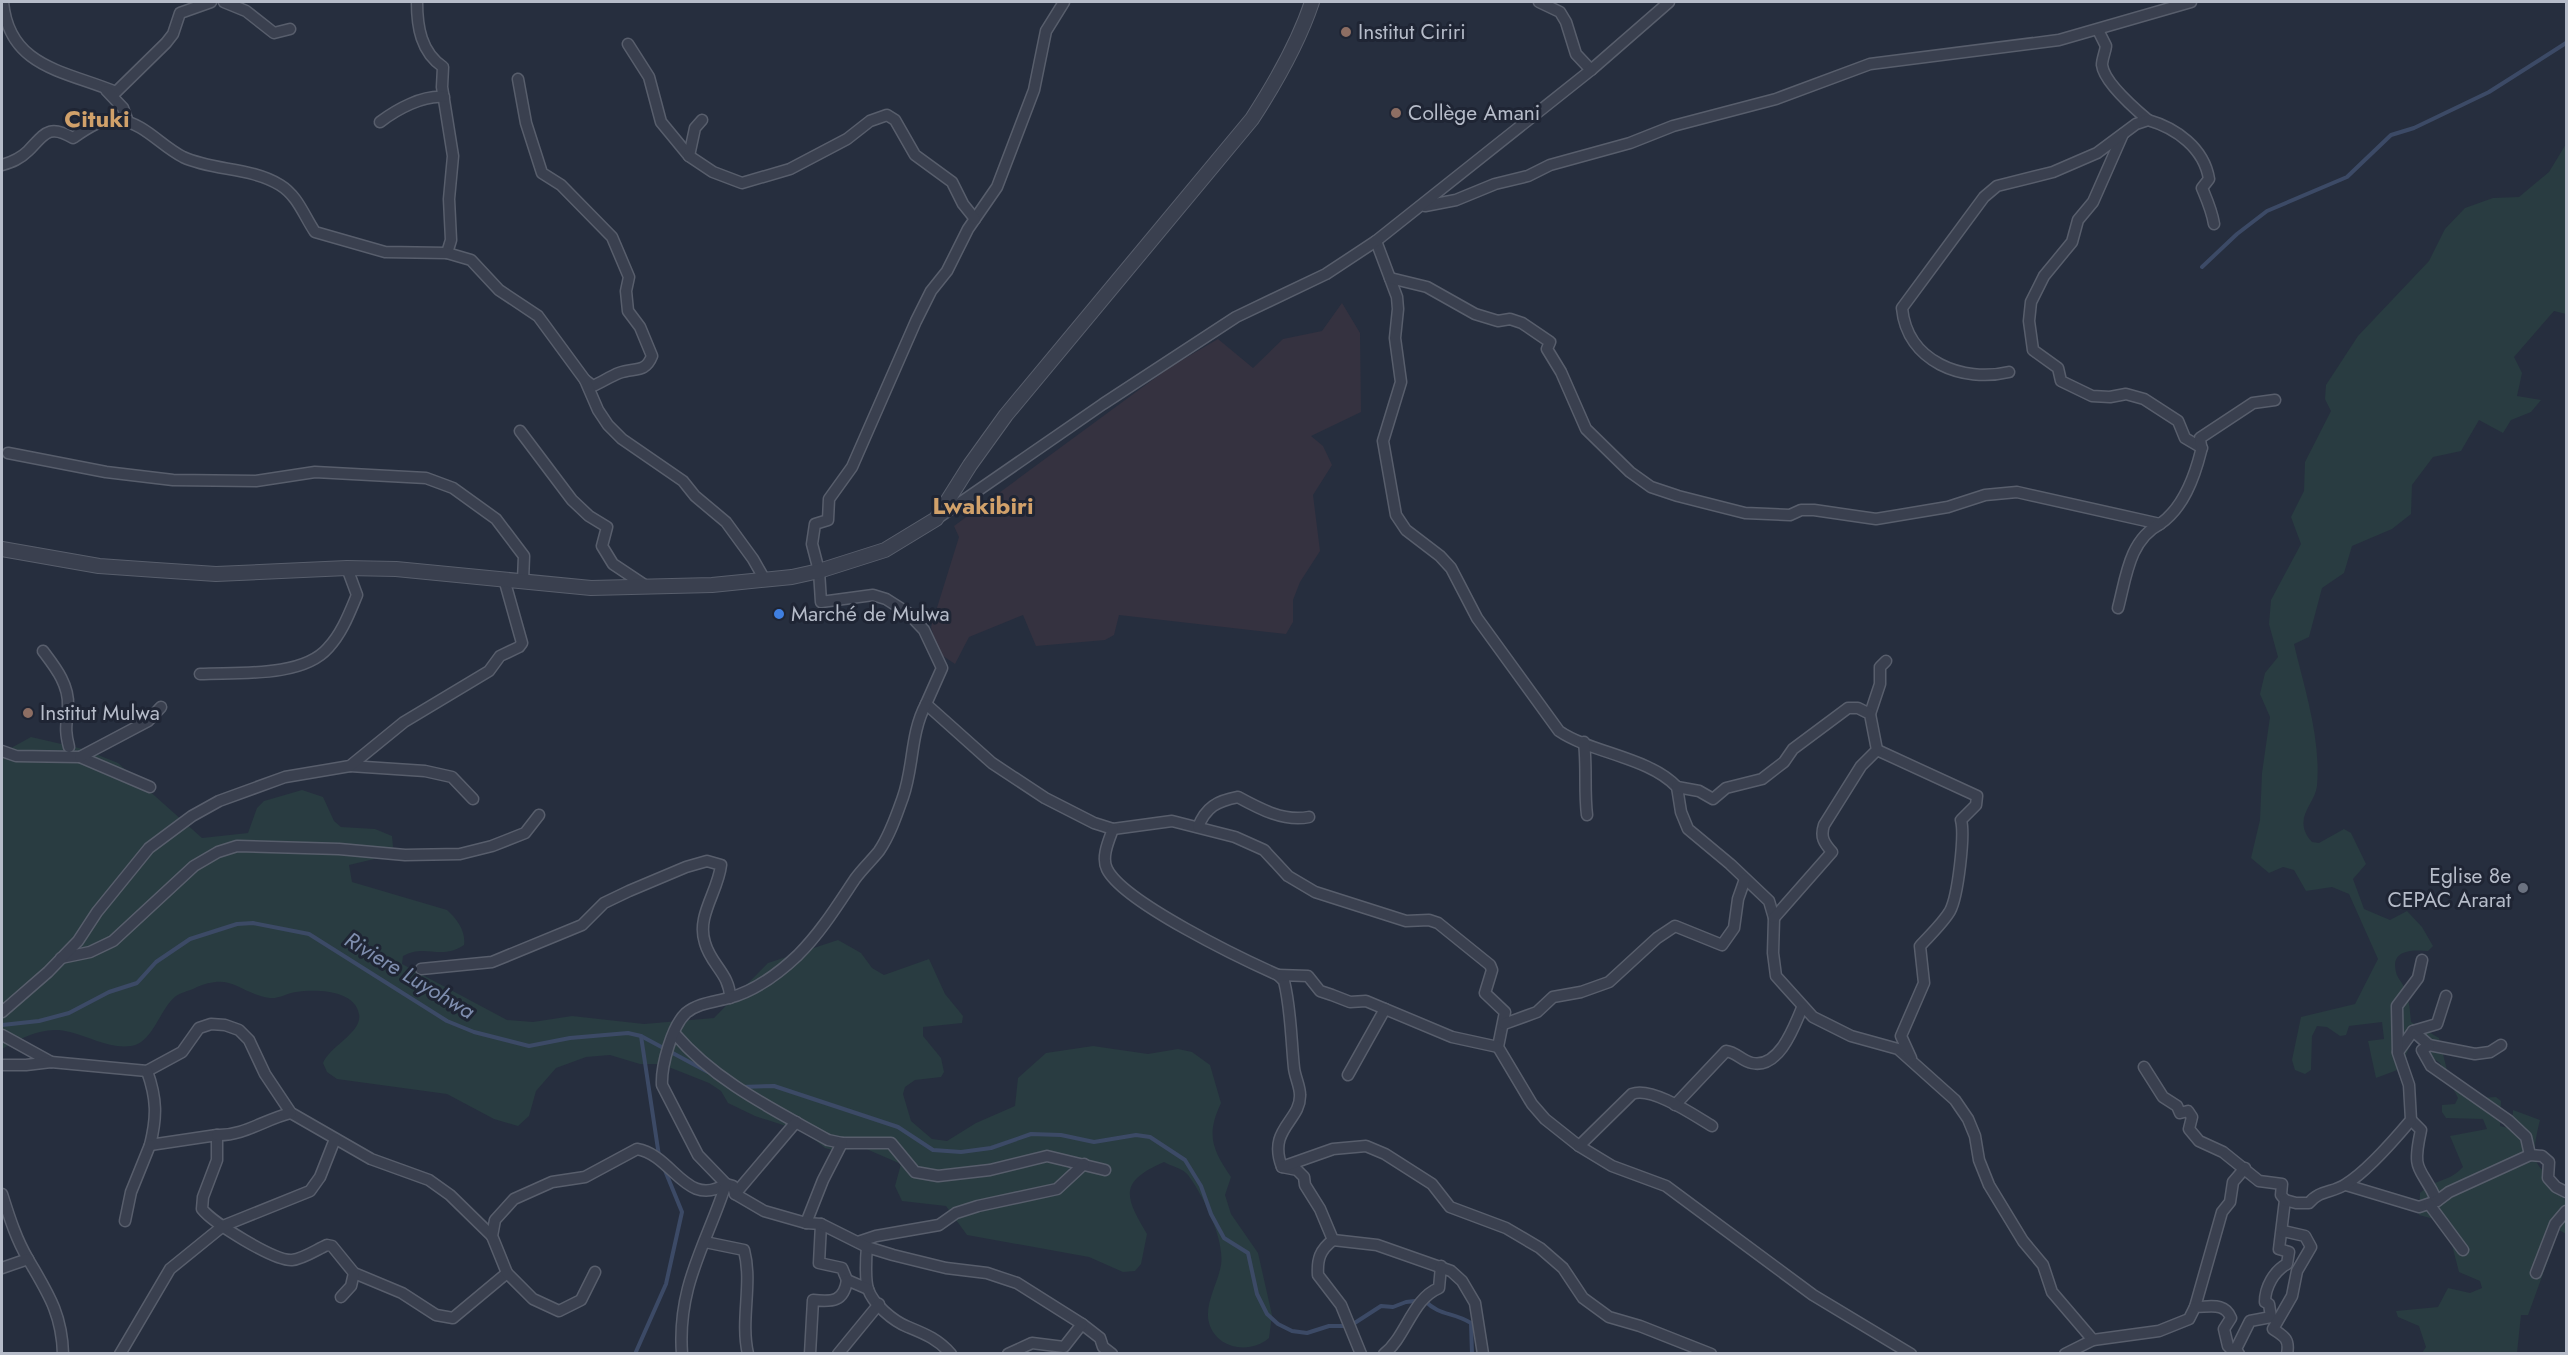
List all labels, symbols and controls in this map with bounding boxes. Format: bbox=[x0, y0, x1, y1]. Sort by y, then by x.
place label: Institut Ciriri bbox=[1358, 17, 1466, 47]
marker: Institut Ciriri bbox=[1339, 25, 1353, 39]
place label: Collège Amani bbox=[1408, 98, 1540, 128]
district label: Cituki bbox=[64, 101, 130, 136]
marker: Collège Amani bbox=[1389, 106, 1403, 120]
district label: Lwakibiri bbox=[932, 488, 1034, 523]
place label: Marché de Mulwa bbox=[791, 599, 950, 629]
marker: Marché de Mulwa bbox=[772, 607, 786, 621]
place label: Institut Mulwa bbox=[40, 698, 160, 728]
marker: Institut Mulwa bbox=[21, 706, 35, 720]
place label: Eglise 8e CEPAC Ararat bbox=[2388, 861, 2511, 915]
marker: Eglise 8e CEPAC Ararat bbox=[2516, 881, 2530, 895]
water label: Riviere Luyohwa bbox=[339, 923, 481, 1027]

